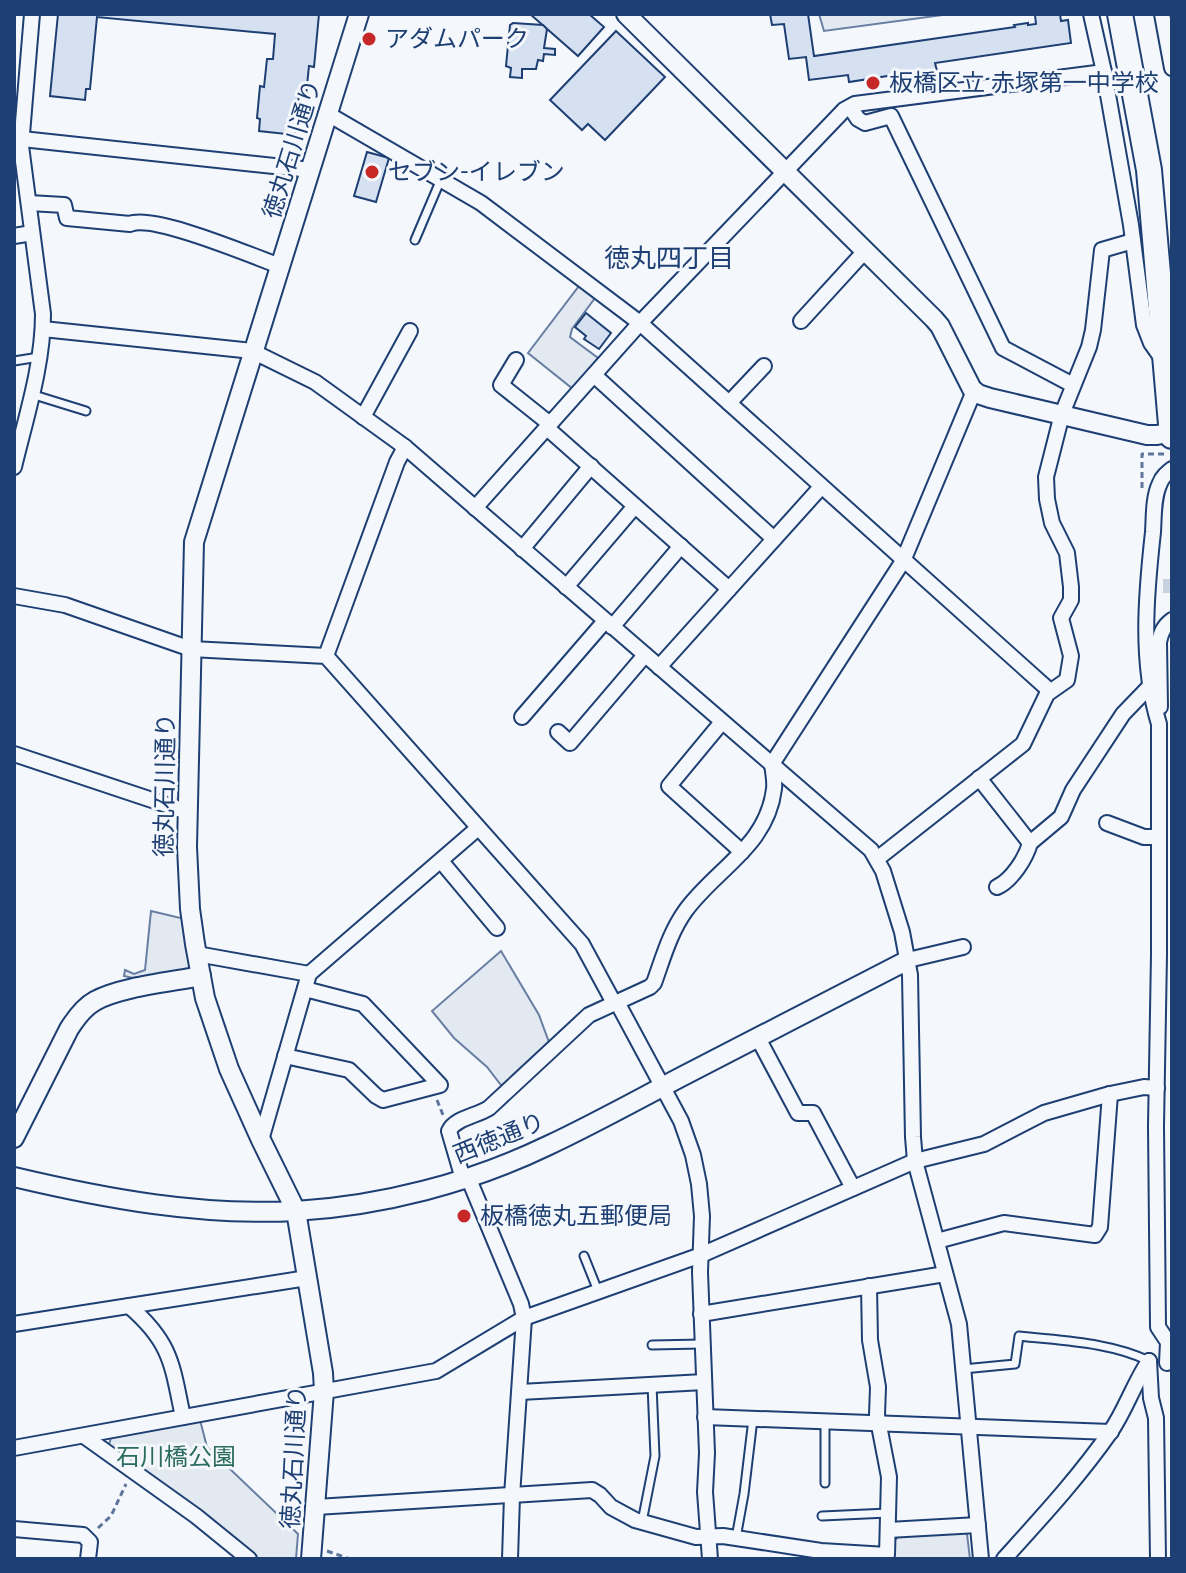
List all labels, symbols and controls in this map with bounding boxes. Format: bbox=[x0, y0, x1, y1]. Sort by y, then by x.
place label: アダムパーク bbox=[385, 25, 529, 53]
marker: アダムパーク bbox=[360, 30, 378, 48]
place label: 板橋区立 赤塚第一中学校 bbox=[889, 69, 1159, 97]
marker: 板橋区立 赤塚第一中学校 bbox=[864, 74, 882, 92]
street label: 徳丸石川通り bbox=[258, 76, 326, 222]
place label: セブン-イレブン bbox=[388, 158, 565, 186]
marker: セブン-イレブン bbox=[363, 163, 381, 181]
district label: 徳丸四丁目 bbox=[604, 243, 734, 274]
street label: 徳丸石川通り bbox=[150, 713, 180, 857]
street label: 西徳通り bbox=[449, 1107, 549, 1169]
place label: 板橋徳丸五郵便局 bbox=[480, 1202, 672, 1230]
marker: 板橋徳丸五郵便局 bbox=[455, 1207, 473, 1225]
street label: 徳丸石川通り bbox=[276, 1384, 312, 1530]
park label: 石川橋公園 bbox=[116, 1443, 236, 1471]

